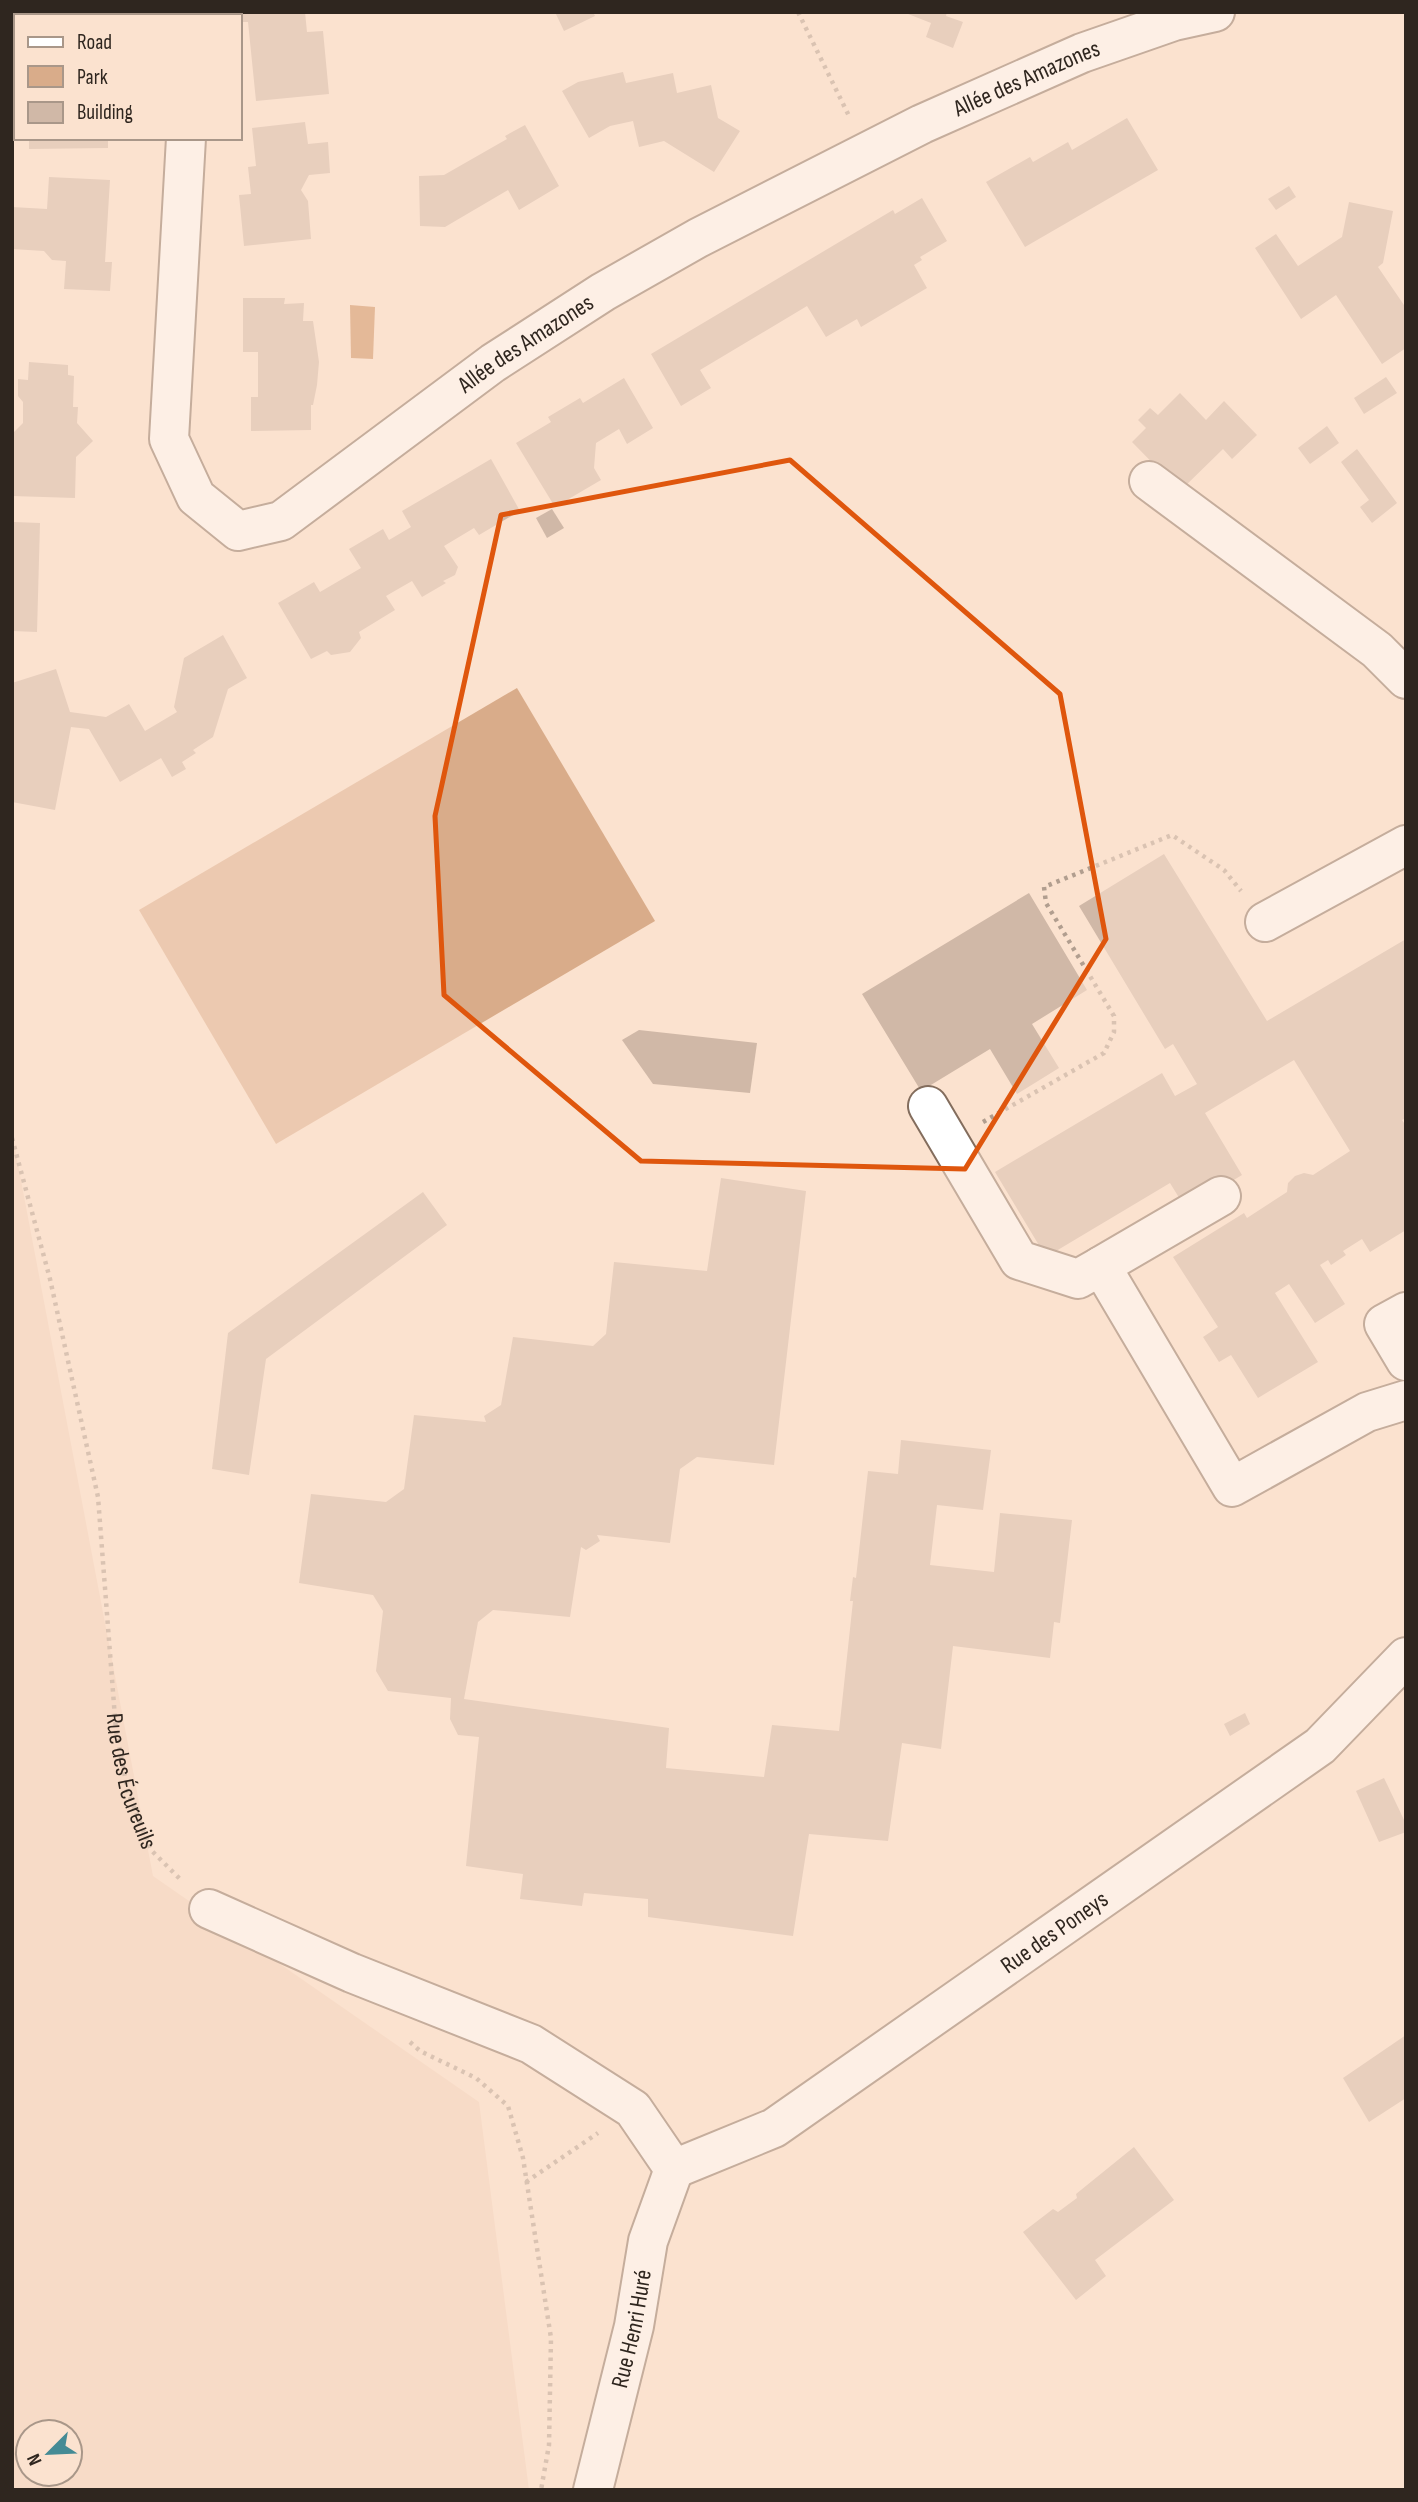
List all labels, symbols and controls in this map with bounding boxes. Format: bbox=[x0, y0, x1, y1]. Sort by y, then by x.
legend bbox=[14, 14, 242, 140]
text: Road bbox=[77, 30, 112, 55]
street label: Allée des Amazones bbox=[948, 34, 1104, 124]
text: Park bbox=[77, 65, 108, 90]
text: Building bbox=[77, 100, 133, 125]
street label: Allée des Amazones bbox=[451, 288, 599, 400]
street label: Rue des Écureuils bbox=[100, 1712, 163, 1853]
street label: Rue des Poneys bbox=[995, 1885, 1114, 1980]
street label: Rue Henri Huré bbox=[605, 2267, 658, 2391]
north arrow bbox=[14, 2418, 84, 2488]
text: N bbox=[22, 2450, 47, 2469]

